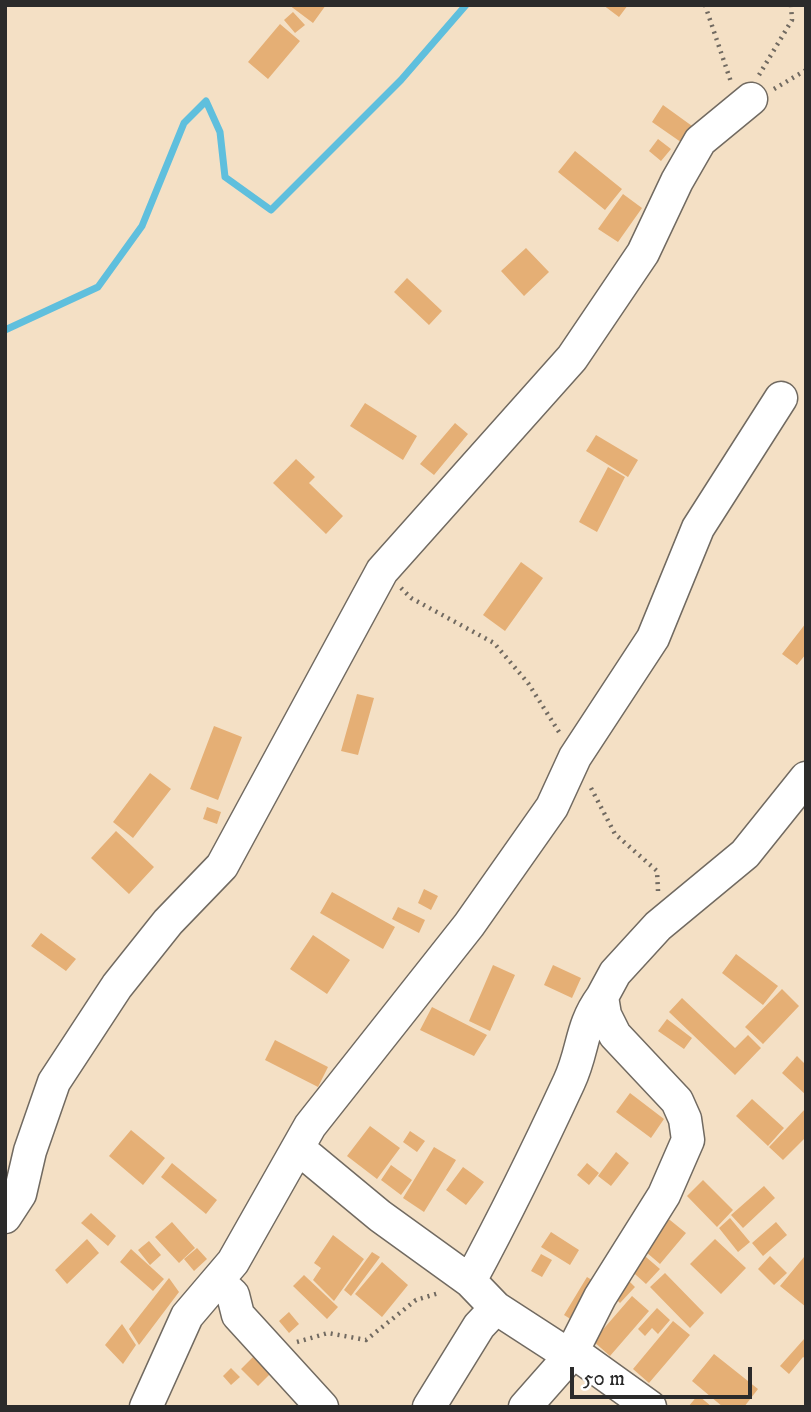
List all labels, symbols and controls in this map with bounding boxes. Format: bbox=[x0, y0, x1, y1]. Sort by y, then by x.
scale bar bbox=[573, 1352, 755, 1396]
text: 50 m bbox=[583, 1366, 625, 1392]

